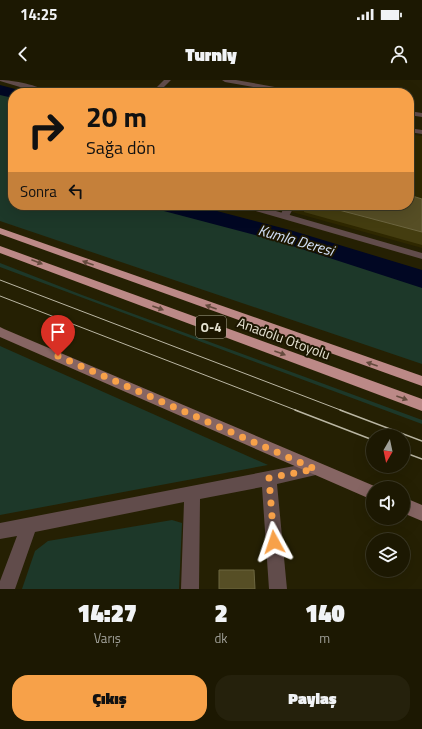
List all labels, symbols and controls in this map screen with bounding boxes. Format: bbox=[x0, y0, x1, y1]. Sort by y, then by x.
text: 14:25 bbox=[20, 3, 57, 26]
text: Turnly bbox=[185, 41, 237, 68]
icon: back bbox=[12, 43, 34, 65]
icon: person bbox=[388, 43, 410, 65]
text: 20 m bbox=[86, 95, 147, 138]
icon: right bbox=[20, 104, 72, 156]
text: Sağa dön bbox=[86, 134, 156, 161]
text: Sonra bbox=[20, 180, 57, 203]
icon: left bbox=[65, 180, 87, 202]
water label: Kumla Deresi bbox=[255, 218, 338, 262]
one-way arrow bbox=[82, 259, 94, 265]
one-way arrow bbox=[31, 260, 43, 266]
one-way arrow bbox=[204, 303, 216, 309]
one-way arrow bbox=[153, 305, 165, 311]
street label: Anadolu Otoyolu bbox=[235, 311, 333, 365]
pin bbox=[41, 315, 75, 356]
road number: O-4 bbox=[196, 316, 226, 338]
icon: arrive bbox=[47, 321, 69, 343]
one-way arrow bbox=[275, 350, 287, 356]
one-way arrow bbox=[366, 361, 378, 367]
one-way arrow bbox=[396, 396, 408, 402]
north arrow bbox=[366, 429, 410, 473]
map controls bbox=[366, 429, 410, 577]
button: sound bbox=[366, 481, 410, 525]
position arrow bbox=[253, 521, 295, 563]
button: layers bbox=[366, 533, 410, 577]
text: 14:27 bbox=[77, 595, 137, 631]
text: 2 bbox=[214, 595, 228, 631]
text: 140 bbox=[305, 595, 345, 631]
text: Varış bbox=[94, 628, 121, 648]
text: dk bbox=[214, 628, 228, 648]
text: m bbox=[319, 628, 330, 648]
button: Çıkış bbox=[12, 675, 207, 721]
button: Paylaş bbox=[215, 675, 410, 721]

